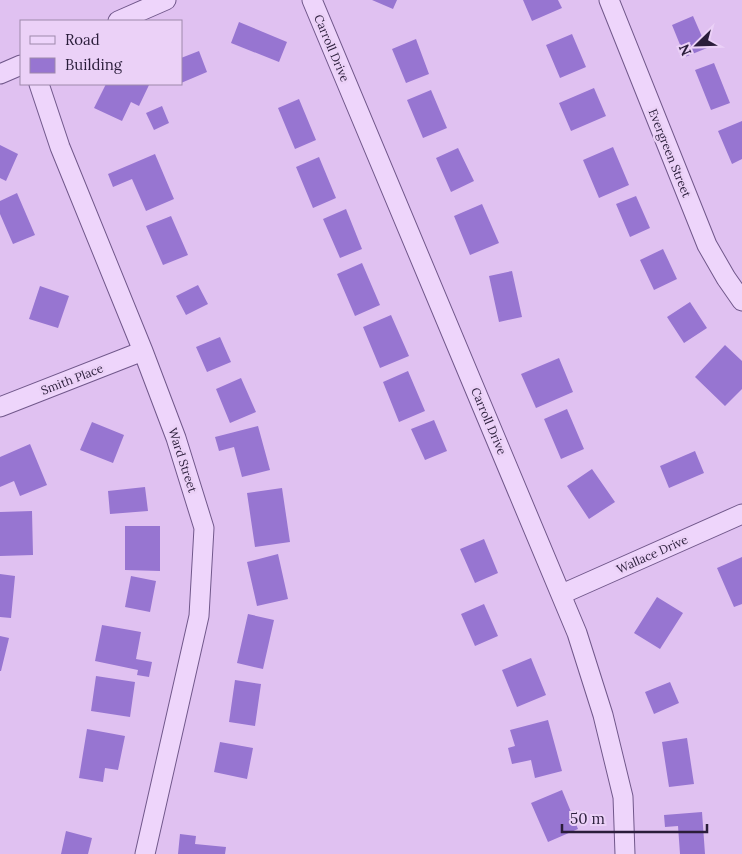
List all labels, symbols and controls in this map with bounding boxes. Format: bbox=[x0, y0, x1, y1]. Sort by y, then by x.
street label: Carroll Drive bbox=[311, 12, 353, 84]
legend bbox=[20, 20, 182, 85]
north arrow bbox=[672, 20, 722, 70]
text: Road bbox=[65, 30, 100, 49]
text: N bbox=[675, 41, 695, 59]
text: Building bbox=[65, 55, 123, 74]
street label: Evergreen Street bbox=[645, 107, 695, 200]
street label: Smith Place bbox=[39, 360, 106, 398]
street label: Carroll Drive bbox=[468, 385, 510, 457]
street label: Ward Street bbox=[165, 426, 201, 495]
street label: Wallace Drive bbox=[614, 531, 690, 576]
scale bar bbox=[562, 802, 707, 834]
text: 50 m bbox=[570, 809, 605, 828]

